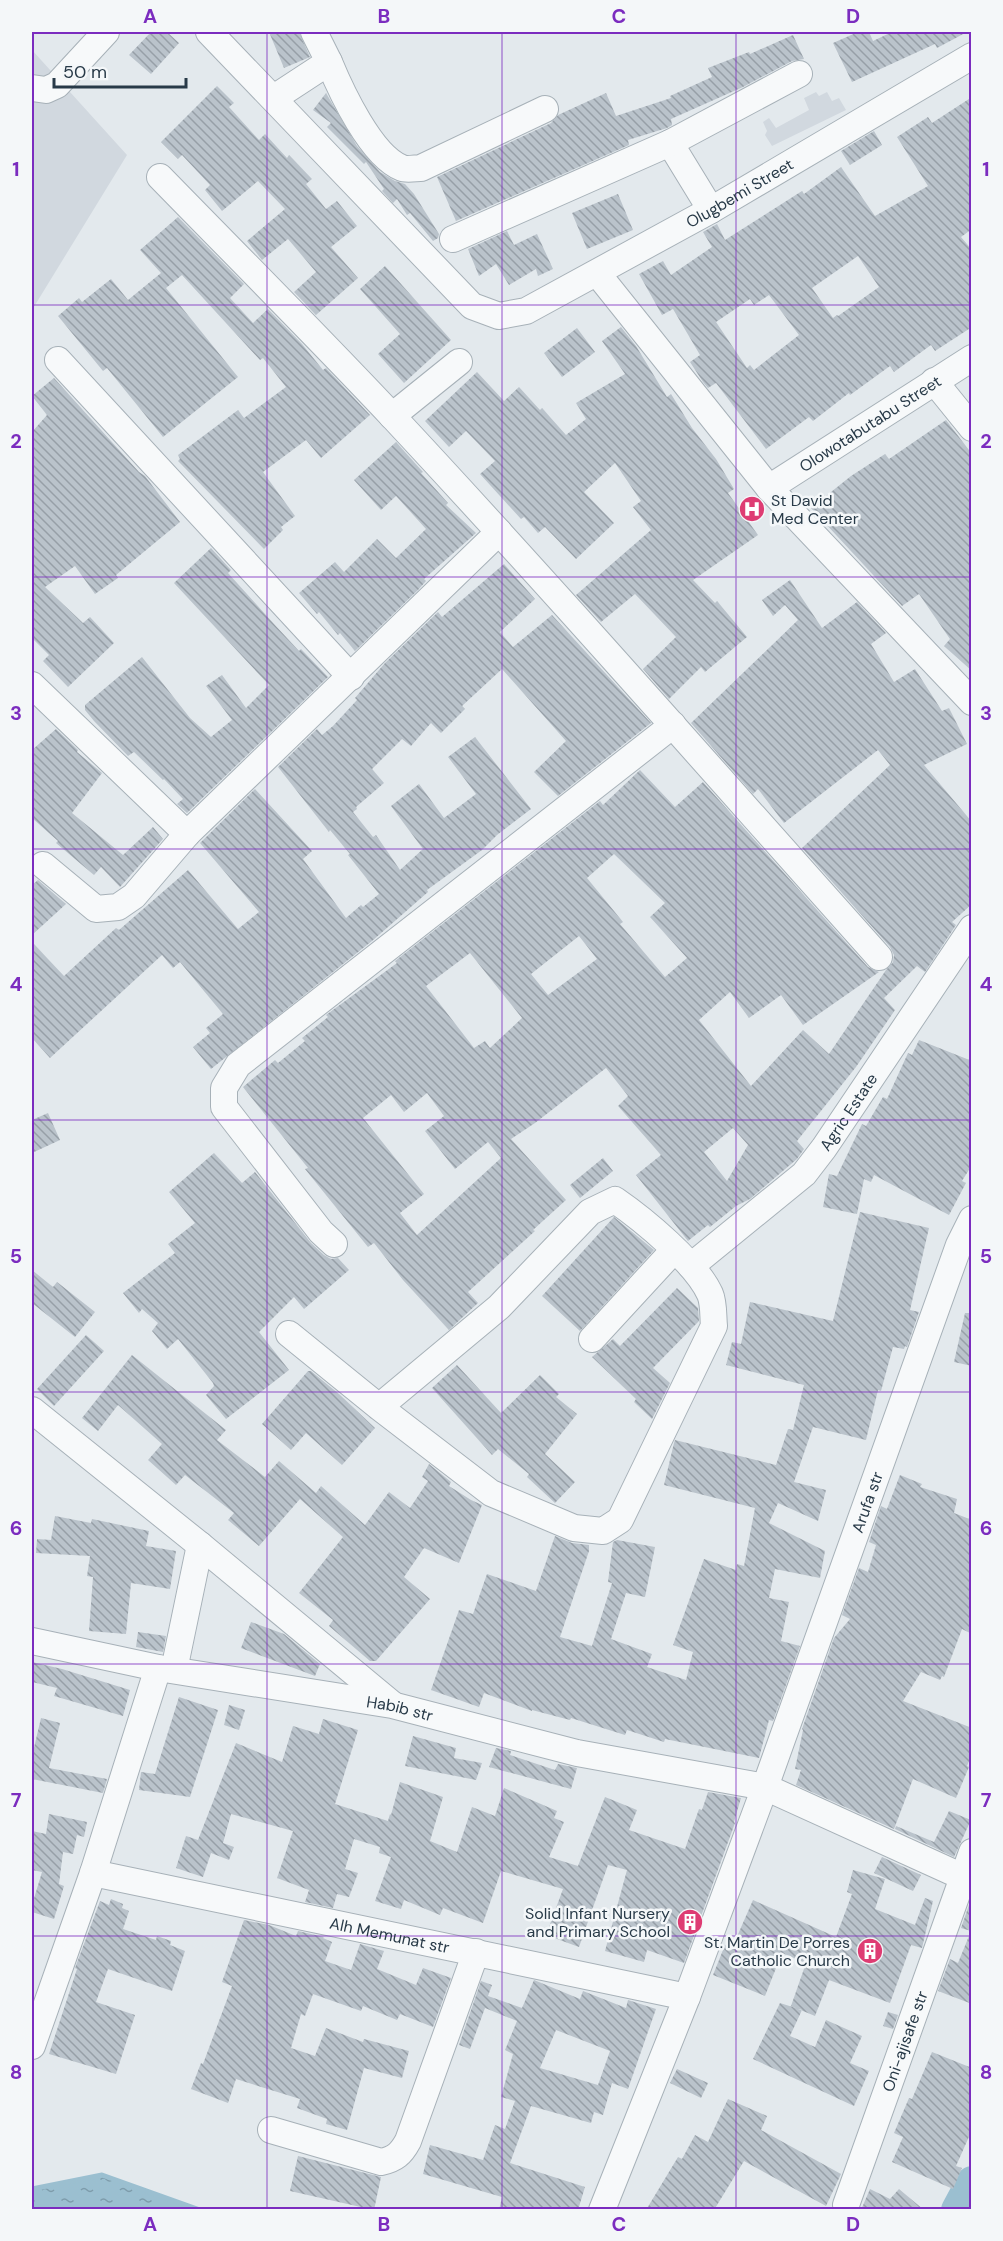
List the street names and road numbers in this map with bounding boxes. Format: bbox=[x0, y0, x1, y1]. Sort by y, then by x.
street label: Olugbemi Street bbox=[682, 154, 797, 233]
street label: Olowotabutabu Street bbox=[795, 371, 945, 477]
street label: Agric Estate bbox=[815, 1069, 882, 1155]
street label: Arufa str bbox=[847, 1469, 888, 1536]
street label: Habib str bbox=[365, 1691, 435, 1726]
street label: Alh Memunat str bbox=[328, 1913, 451, 1958]
street label: Oni-ajisafe str bbox=[877, 1988, 933, 2095]

